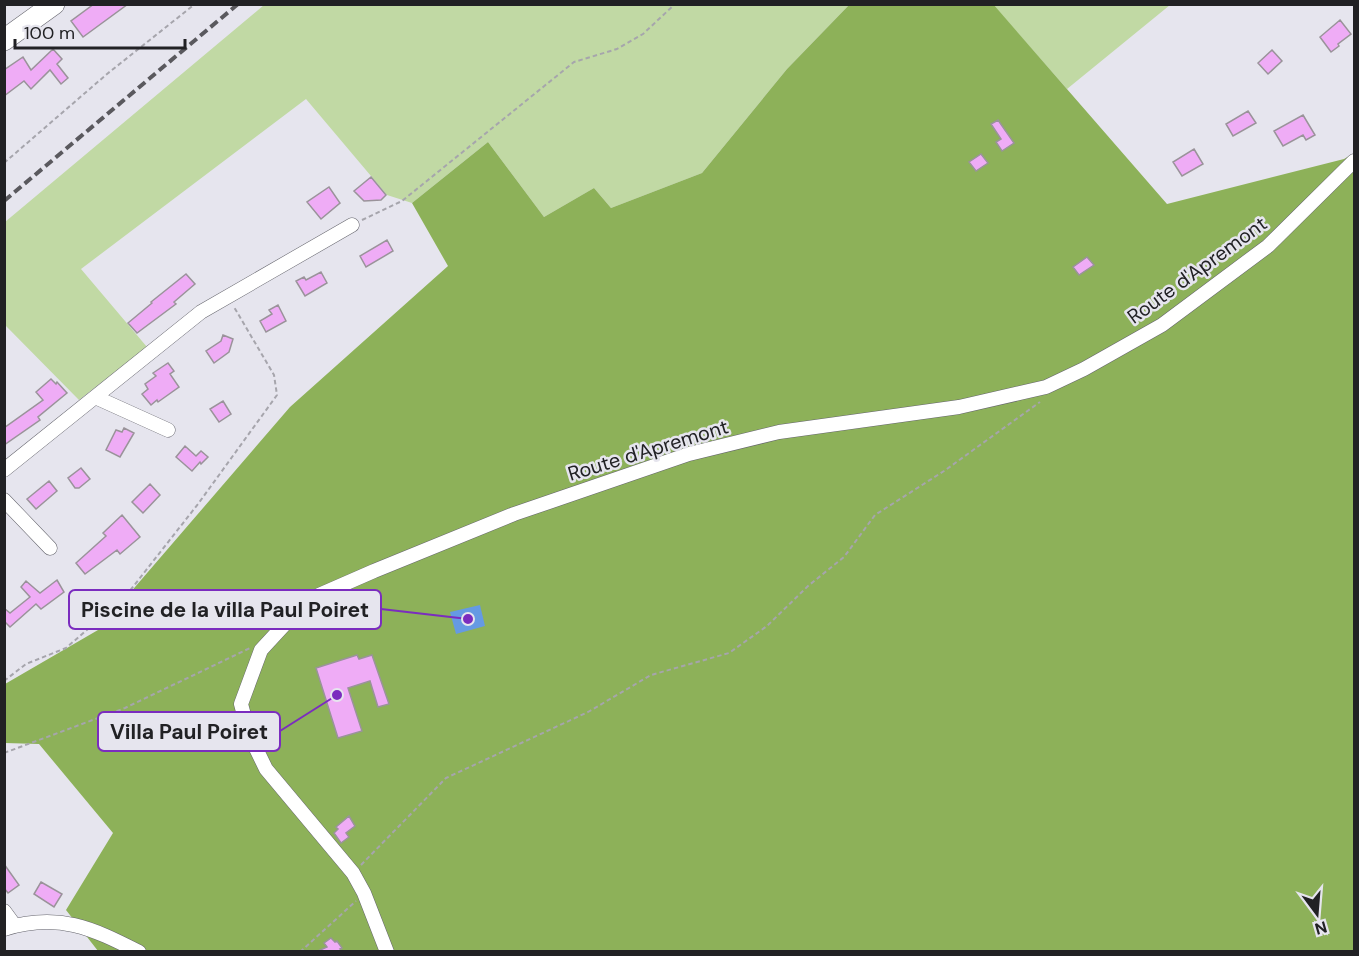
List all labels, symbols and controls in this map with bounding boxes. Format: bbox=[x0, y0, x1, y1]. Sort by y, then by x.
scale bar bbox=[15, 12, 184, 50]
text: 100 m bbox=[24, 21, 75, 45]
street label: Route d'Apremont bbox=[1122, 210, 1272, 329]
street label: Route d'Apremont bbox=[565, 413, 732, 487]
callout: Piscine de la villa Paul Poiret bbox=[69, 590, 381, 629]
text: Piscine de la villa Paul Poiret bbox=[81, 596, 369, 624]
callout: Villa Paul Poiret bbox=[98, 712, 280, 751]
text: Villa Paul Poiret bbox=[110, 718, 268, 746]
north arrow bbox=[1287, 884, 1347, 944]
text: N bbox=[1312, 916, 1330, 940]

